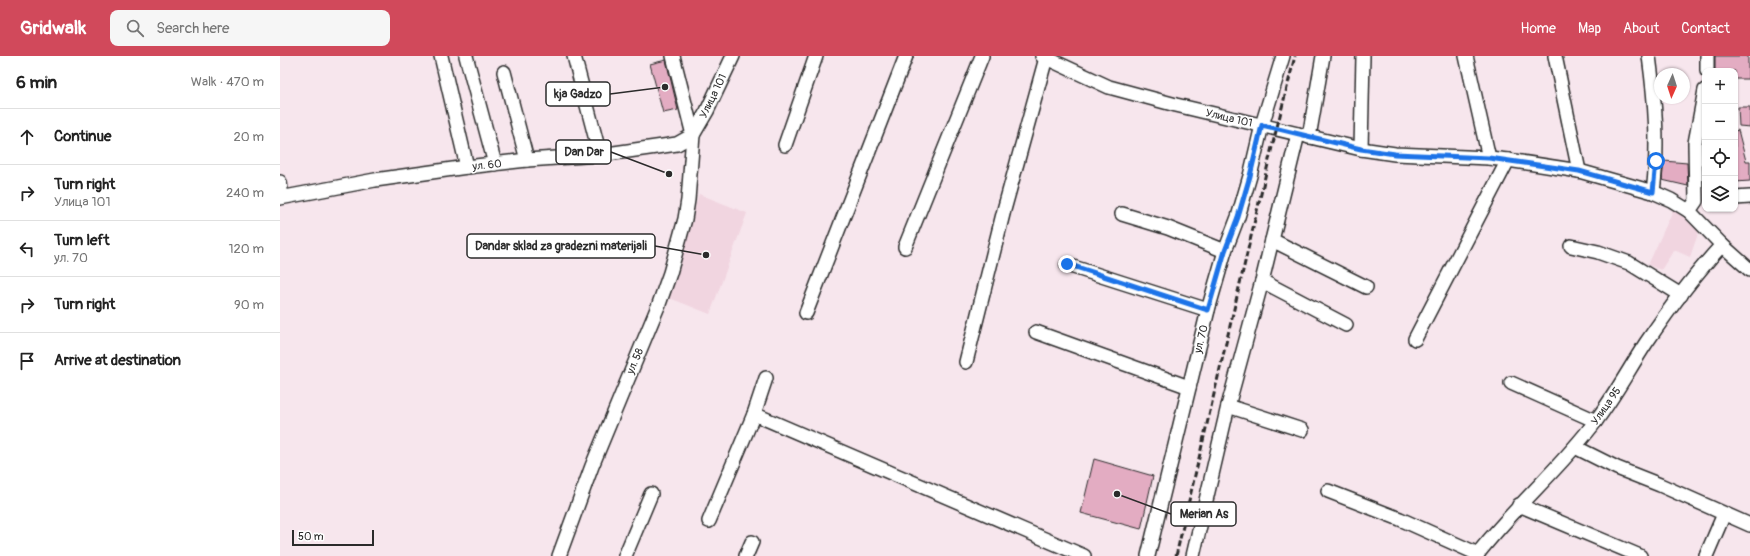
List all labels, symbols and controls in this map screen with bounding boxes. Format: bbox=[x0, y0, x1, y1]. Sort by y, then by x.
search box bbox=[110, 10, 390, 46]
text: Gridwalk bbox=[20, 16, 86, 40]
icon: search bbox=[124, 17, 146, 39]
text: Search here bbox=[156, 19, 229, 38]
text: Home bbox=[1521, 20, 1556, 37]
text: Map bbox=[1578, 20, 1601, 37]
text: About bbox=[1623, 20, 1659, 37]
text: Contact bbox=[1681, 20, 1730, 37]
north arrow bbox=[1654, 68, 1690, 104]
map controls bbox=[1702, 68, 1738, 212]
button: + bbox=[1702, 68, 1738, 104]
text: 6 min bbox=[16, 72, 57, 93]
street label: Улица 101 bbox=[697, 72, 729, 120]
text: Walk · 470 m bbox=[191, 74, 264, 90]
callout: kja Gadzo bbox=[546, 82, 610, 106]
text: kja Gadzo bbox=[553, 87, 603, 102]
button: − bbox=[1702, 104, 1738, 140]
street label: Улица 101 bbox=[1204, 106, 1254, 130]
icon: ahead bbox=[16, 126, 38, 148]
text: Continue bbox=[54, 127, 112, 146]
text: 20 m bbox=[233, 129, 264, 145]
callout: Dan Dar bbox=[556, 140, 611, 164]
button: locate bbox=[1702, 140, 1738, 176]
text: Dan Dar bbox=[564, 145, 604, 160]
route start bbox=[1647, 152, 1665, 170]
street label: ул. 60 bbox=[471, 157, 502, 173]
text: Turn right bbox=[54, 175, 115, 194]
button: layers bbox=[1702, 176, 1738, 212]
icon: right bbox=[16, 182, 38, 204]
text: 240 m bbox=[226, 185, 264, 201]
text: Улица 101 bbox=[54, 194, 111, 210]
text: Turn left bbox=[54, 231, 110, 250]
callout: Dandar sklad za gradezni materijali bbox=[467, 234, 655, 258]
icon: left bbox=[16, 238, 38, 260]
text: Dandar sklad za gradezni materijali bbox=[475, 239, 647, 254]
text: 120 m bbox=[228, 241, 264, 257]
text: ул. 70 bbox=[54, 250, 88, 266]
route end bbox=[1058, 255, 1076, 273]
icon: right bbox=[16, 294, 38, 316]
text: Turn right bbox=[54, 295, 115, 314]
text: 90 m bbox=[234, 297, 264, 313]
street label: ул. 70 bbox=[1191, 324, 1211, 355]
street label: ул. 58 bbox=[623, 346, 646, 377]
icon: arrive bbox=[16, 350, 38, 372]
text: Arrive at destination bbox=[54, 351, 181, 370]
street label: Улица 95 bbox=[1588, 385, 1624, 427]
callout: Merian As bbox=[1171, 502, 1236, 526]
text: Merian As bbox=[1180, 507, 1229, 522]
scale bar bbox=[292, 528, 374, 547]
text: 50 m bbox=[298, 530, 324, 543]

